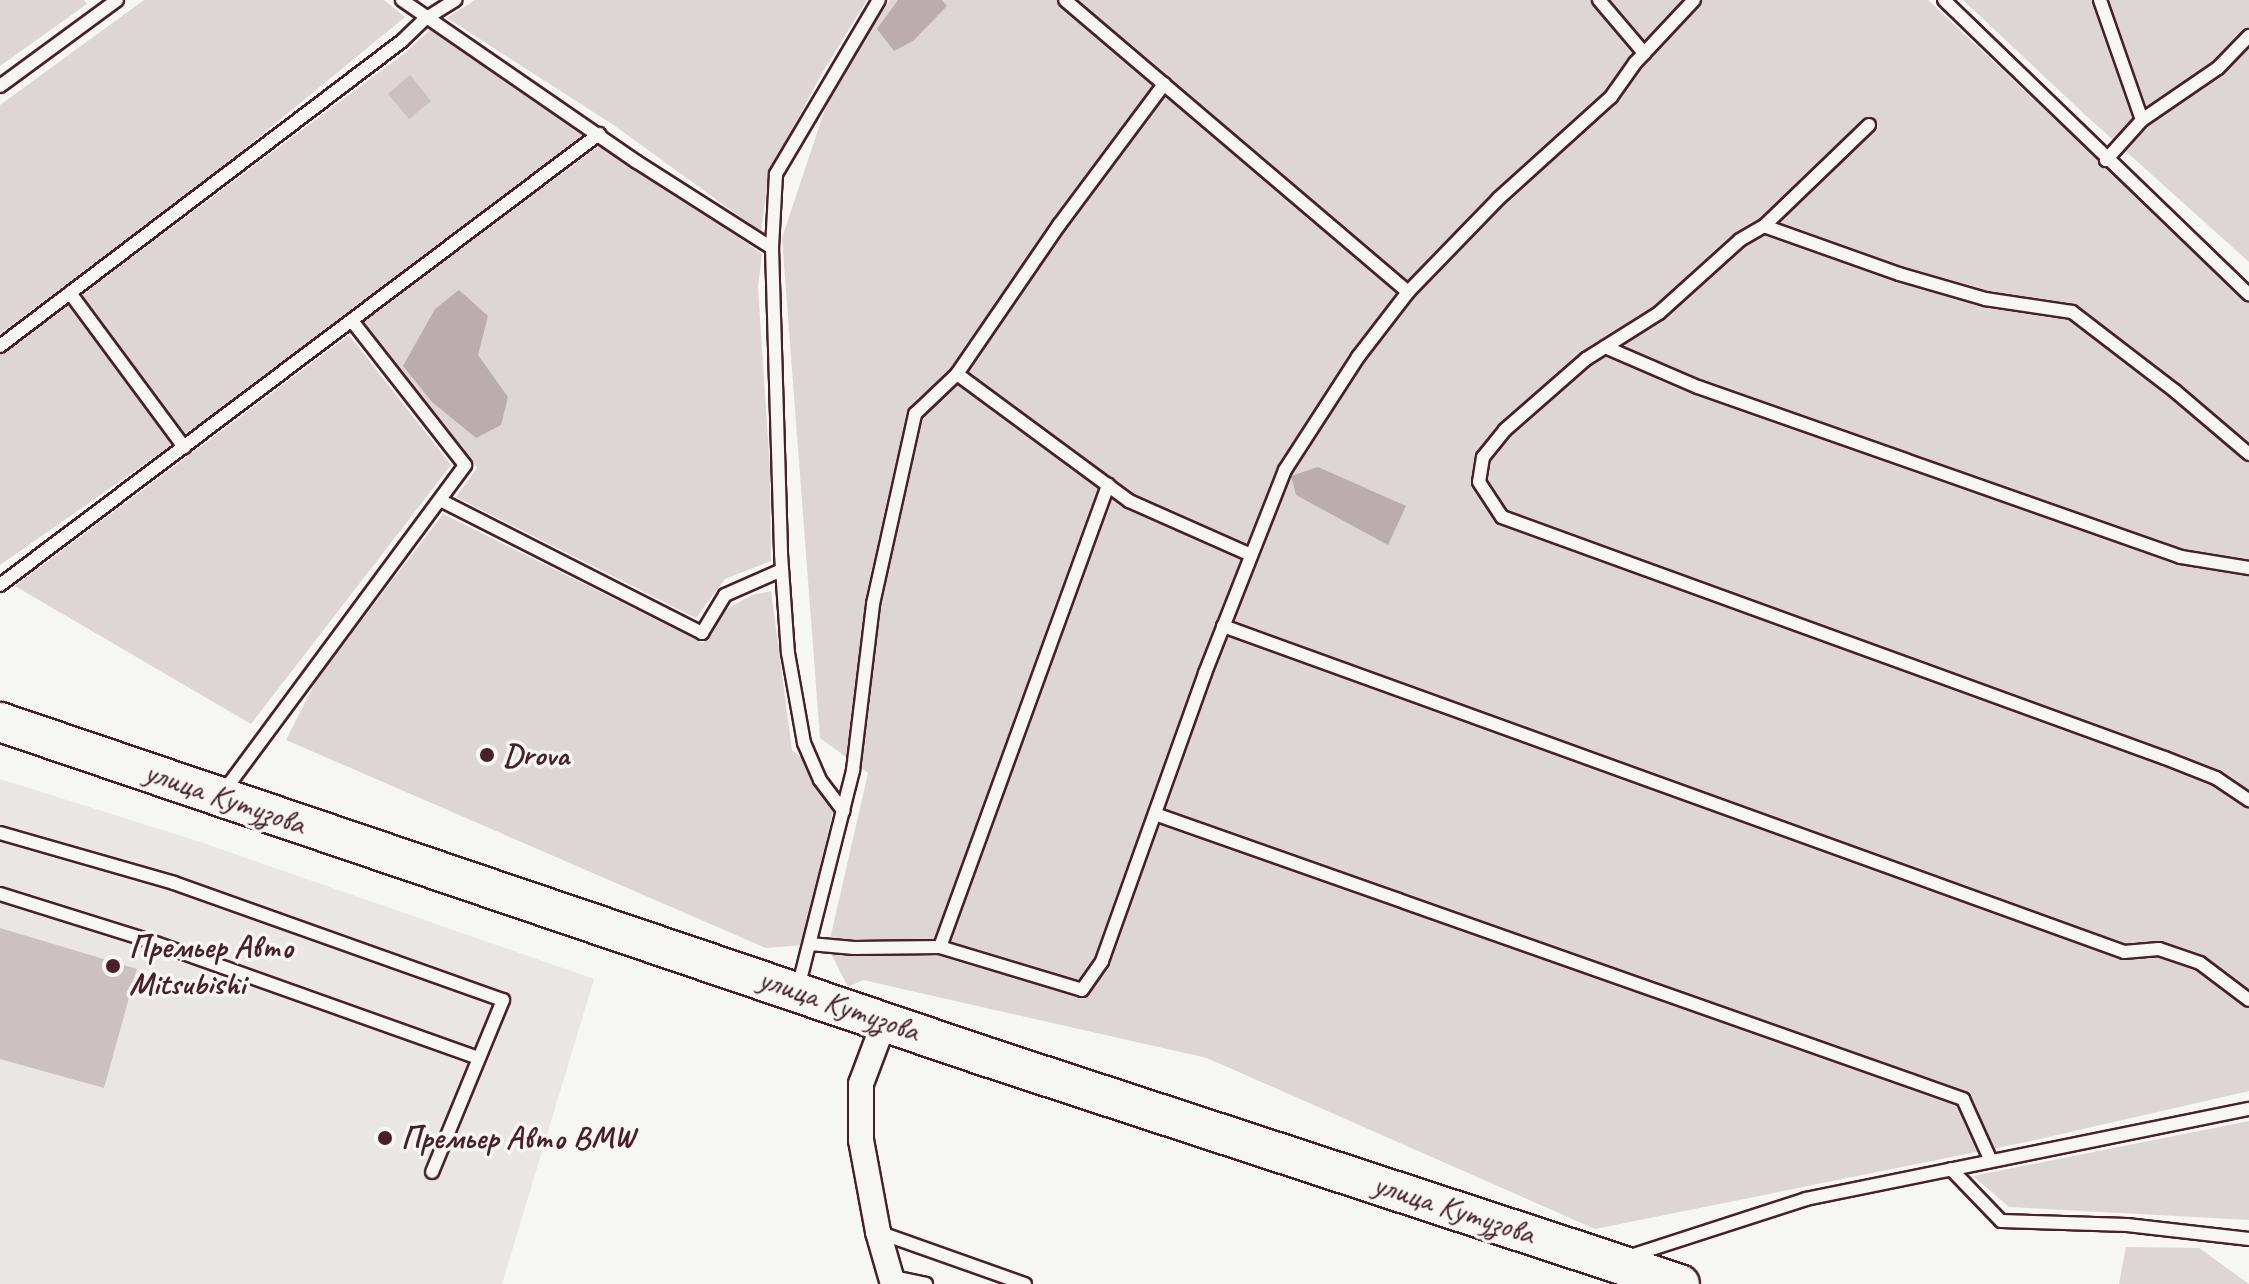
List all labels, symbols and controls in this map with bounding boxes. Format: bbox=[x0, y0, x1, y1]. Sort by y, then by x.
place label: Drova bbox=[503, 736, 569, 774]
marker: Drova bbox=[478, 746, 496, 764]
street label: улица Кутузова bbox=[140, 753, 310, 843]
place label: Премьер Авто Mitsubishi bbox=[129, 929, 294, 1004]
marker: Премьер Авто Mitsubishi bbox=[104, 957, 122, 975]
street label: улица Кутузова bbox=[754, 960, 924, 1050]
place label: Премьер Авто BMW bbox=[401, 1119, 636, 1157]
marker: Премьер Авто BMW bbox=[376, 1129, 394, 1147]
street label: улица Кутузова bbox=[1369, 1165, 1539, 1253]

